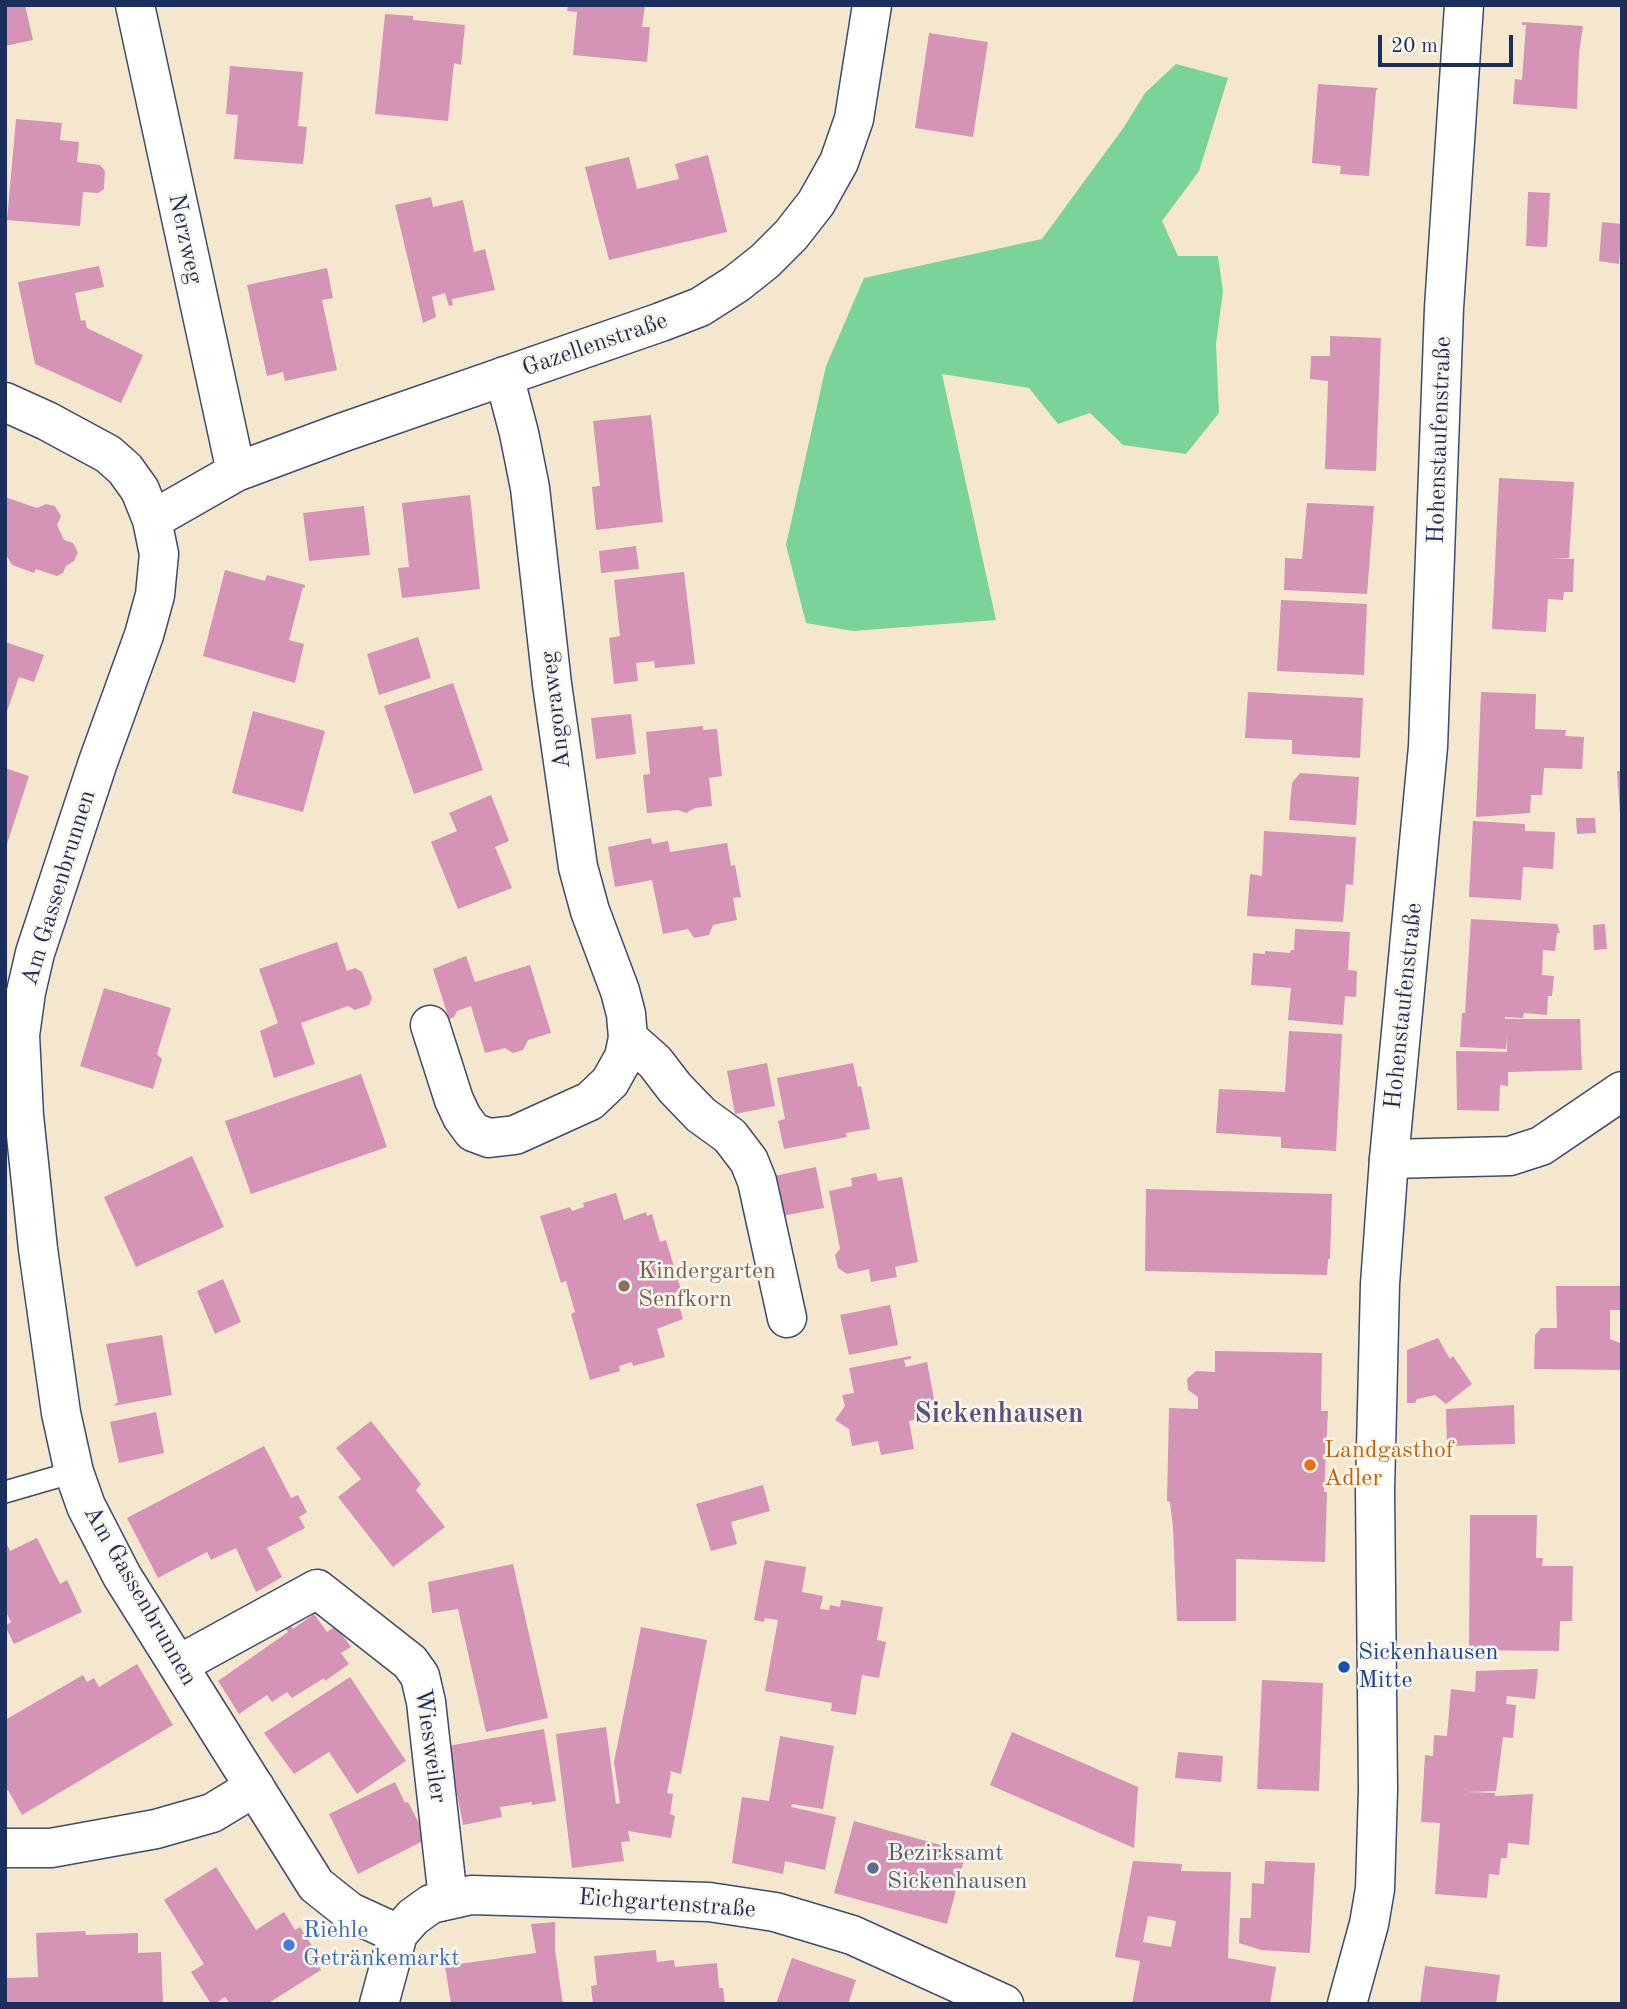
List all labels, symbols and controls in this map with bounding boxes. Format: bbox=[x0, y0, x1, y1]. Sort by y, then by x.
scale bar bbox=[1382, 21, 1517, 65]
text: 20 m bbox=[1391, 36, 1438, 57]
street label: Nerzweg bbox=[161, 191, 209, 287]
street label: Gazellenstraße bbox=[519, 307, 671, 383]
street label: Hohenstaufenstraße bbox=[1422, 336, 1458, 544]
street label: Angoraweg bbox=[534, 649, 578, 771]
street label: Am Gassenbrunnen bbox=[16, 787, 102, 989]
street label: Hohenstaufenstraße bbox=[1379, 901, 1429, 1111]
place label: Kindergarten Senfkorn bbox=[638, 1258, 776, 1314]
marker: Kindergarten Senfkorn bbox=[616, 1278, 632, 1294]
district label: Sickenhausen bbox=[914, 1398, 1084, 1432]
place label: Landgasthof Adler bbox=[1324, 1437, 1454, 1493]
marker: Landgasthof Adler bbox=[1302, 1457, 1318, 1473]
street label: Am Gassenbrunnen bbox=[77, 1501, 203, 1691]
place label: Sickenhausen Mitte bbox=[1358, 1639, 1498, 1695]
marker: Sickenhausen Mitte bbox=[1336, 1659, 1352, 1675]
street label: Wiesweiler bbox=[408, 1687, 452, 1805]
place label: Bezirksamt Sickenhausen bbox=[887, 1840, 1027, 1896]
marker: Bezirksamt Sickenhausen bbox=[865, 1860, 881, 1876]
street label: Eichgartenstraße bbox=[577, 1883, 757, 1925]
place label: Riehle Getränkemarkt bbox=[303, 1917, 460, 1973]
marker: Riehle Getränkemarkt bbox=[281, 1937, 297, 1953]

